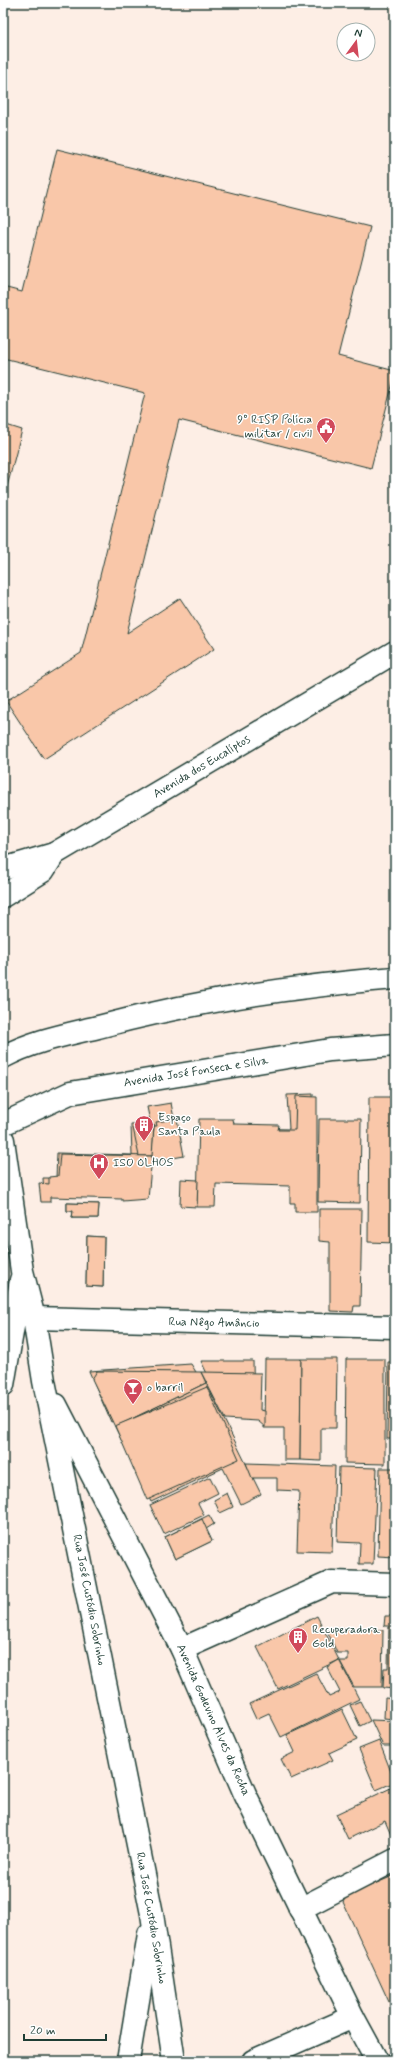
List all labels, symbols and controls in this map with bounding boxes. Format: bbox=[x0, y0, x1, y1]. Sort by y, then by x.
north arrow bbox=[336, 22, 376, 62]
text: N bbox=[353, 26, 364, 41]
place label: 9º RISP Polícia militar / civil bbox=[237, 412, 312, 442]
public building icon: 9º RISP Polícia militar / civil bbox=[315, 416, 337, 444]
street label: Avenida dos Eucalíptos bbox=[150, 731, 254, 802]
street label: Avenida José Fonseca e Silva bbox=[123, 1053, 270, 1091]
place label: Espaço Santa Paula bbox=[158, 1110, 221, 1140]
building icon: Espaço Santa Paula bbox=[133, 1114, 155, 1142]
hospital icon: ISO OLHOS bbox=[88, 1152, 110, 1180]
place label: ISO OLHOS bbox=[113, 1155, 174, 1171]
street label: Rua Nêgo Amâncio bbox=[168, 1314, 260, 1332]
bar icon: o barril bbox=[122, 1377, 144, 1405]
place label: o barril bbox=[147, 1380, 183, 1396]
street label: Rua José Custódio Sobrinho bbox=[68, 1533, 110, 1667]
place label: Recuperadora Gold bbox=[312, 1622, 380, 1652]
building icon: Recuperadora Gold bbox=[287, 1626, 309, 1654]
street label: Avenida Godevino Alves da Rocha bbox=[172, 1642, 254, 1798]
street label: Rua José Custódio Sobrinho bbox=[132, 1851, 171, 1985]
scale bar bbox=[24, 2016, 106, 2042]
text: 20 m bbox=[30, 2023, 56, 2039]

